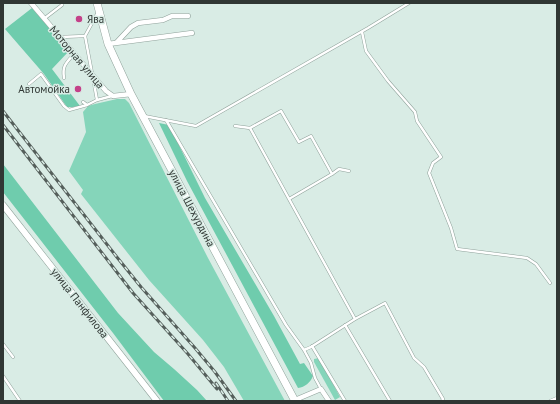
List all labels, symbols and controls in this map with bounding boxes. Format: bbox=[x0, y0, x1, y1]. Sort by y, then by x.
place label: Ява bbox=[87, 12, 104, 26]
marker: Ява bbox=[74, 14, 84, 24]
street label: Моторная улица bbox=[47, 23, 107, 91]
place label: Автомойка bbox=[18, 82, 70, 96]
marker: Автомойка bbox=[73, 84, 83, 94]
street label: улица Шехурдина bbox=[166, 167, 218, 249]
street label: улица Панфилова bbox=[48, 265, 112, 341]

